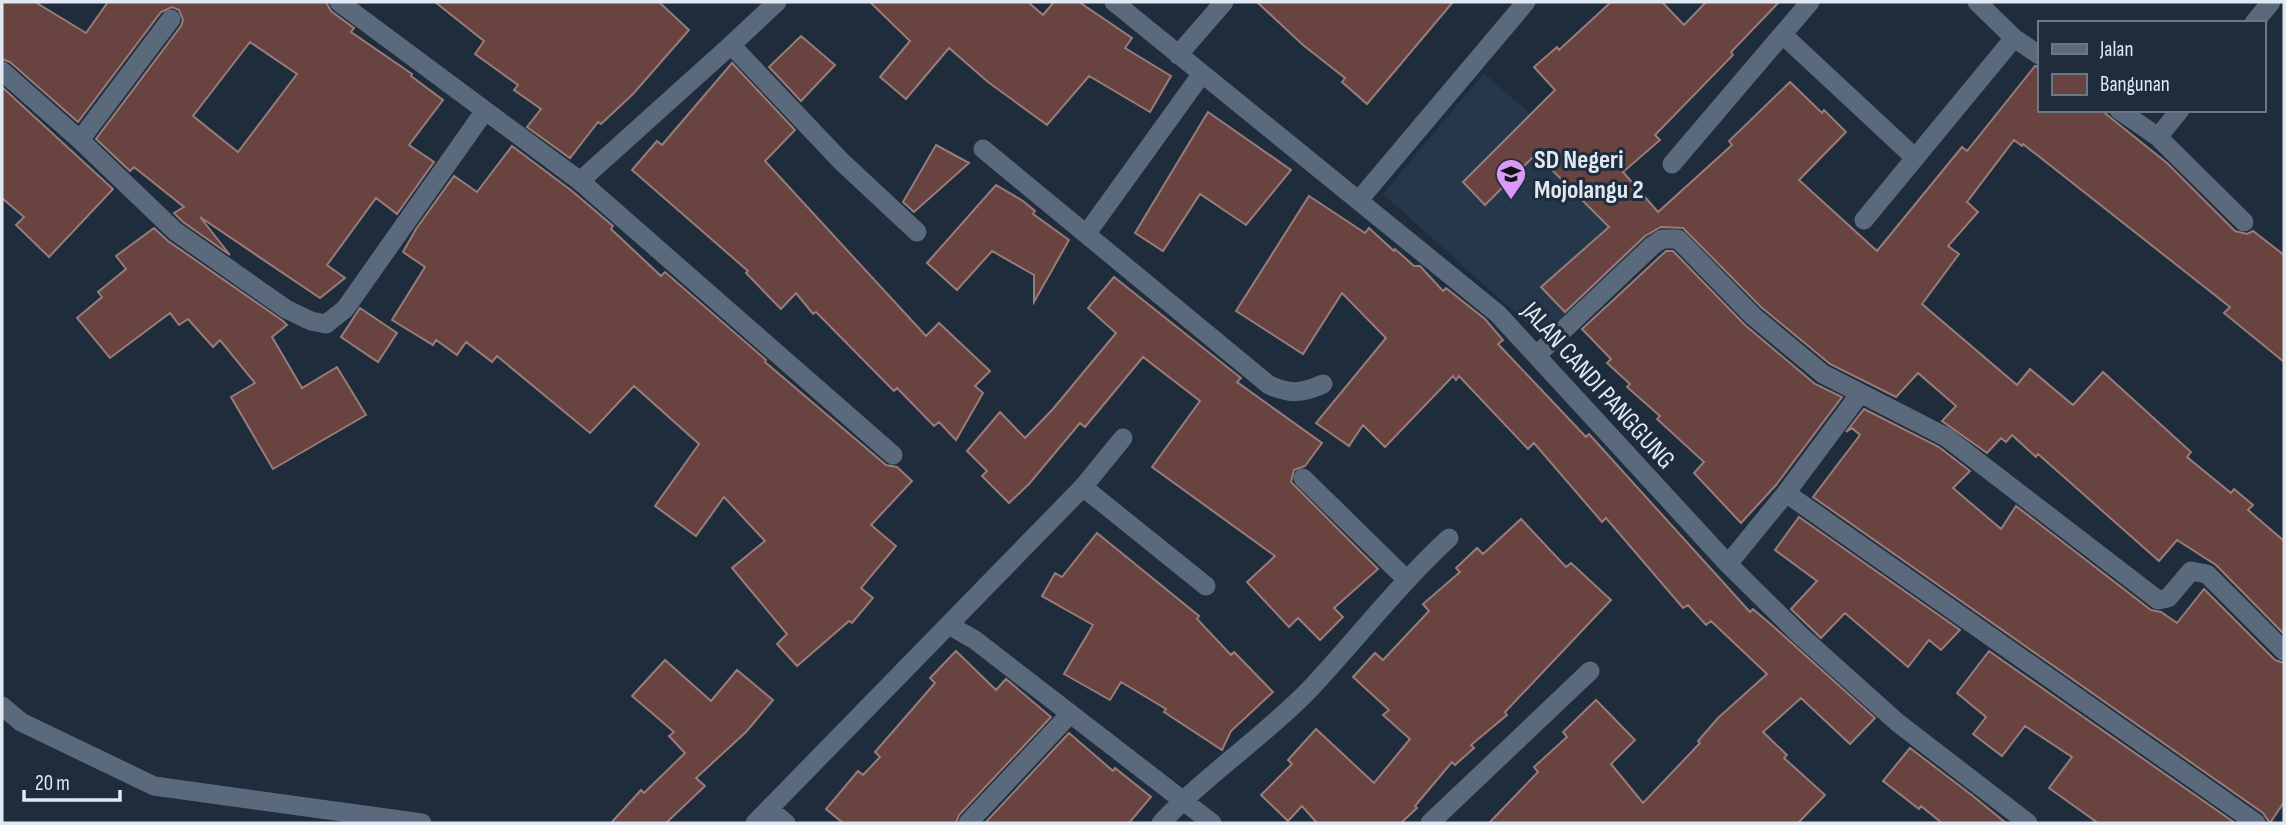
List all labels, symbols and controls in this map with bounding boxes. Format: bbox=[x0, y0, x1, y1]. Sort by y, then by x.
legend bbox=[2038, 21, 2265, 112]
text: Jalan bbox=[2099, 37, 2133, 62]
text: Bangunan bbox=[2100, 72, 2170, 97]
place label: SD Negeri Mojolangu 2 bbox=[1534, 145, 1644, 206]
school or university icon: SD Negeri Mojolangu 2 bbox=[1494, 157, 1528, 201]
street label: JALAN CANDI PANGGUNG bbox=[1514, 295, 1681, 476]
scale bar bbox=[24, 758, 121, 802]
text: 20 m bbox=[35, 771, 70, 796]

